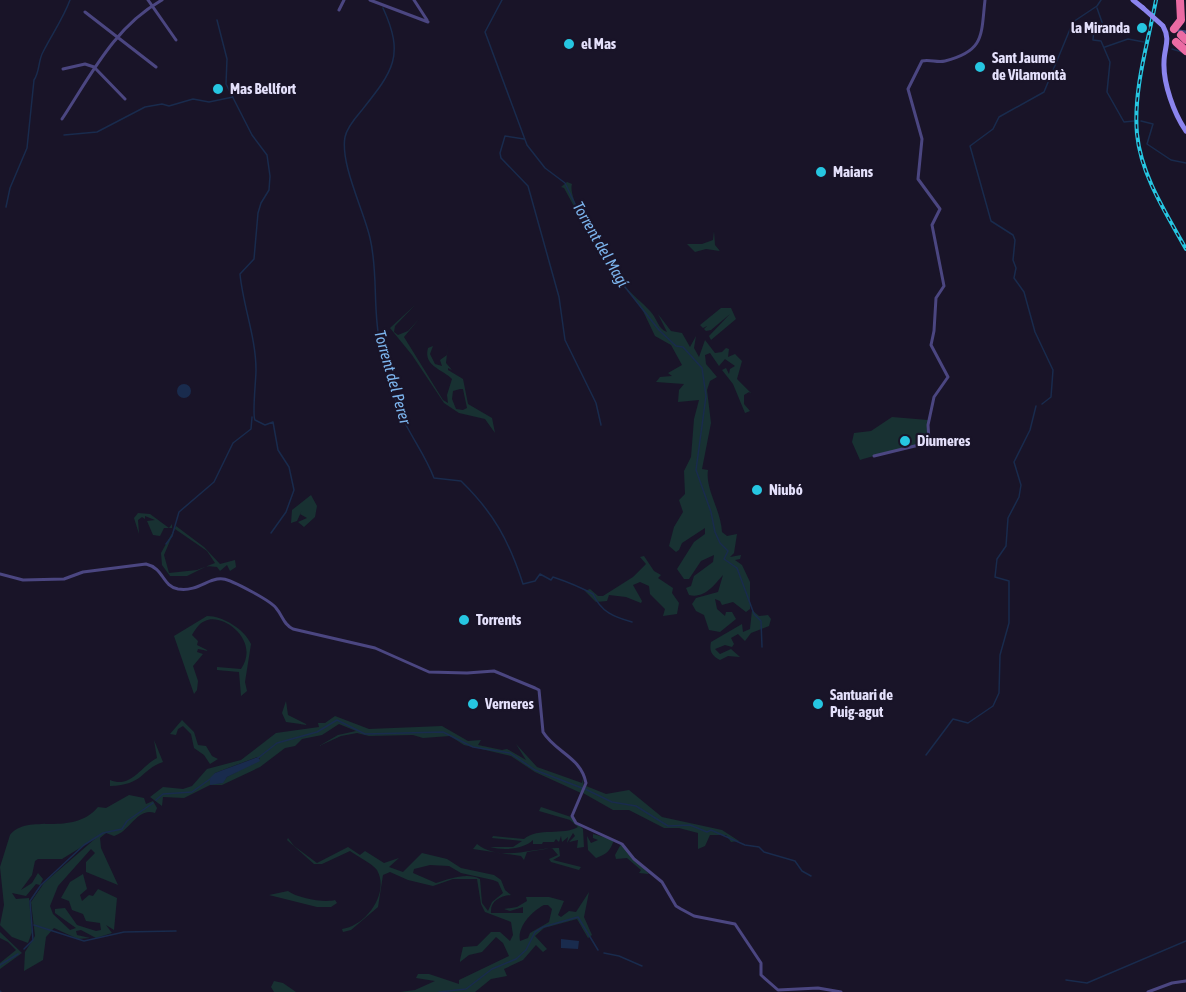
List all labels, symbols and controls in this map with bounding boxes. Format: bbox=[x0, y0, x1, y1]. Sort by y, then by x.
place label: la Miranda bbox=[1071, 19, 1130, 36]
marker: la Miranda bbox=[1135, 21, 1149, 35]
place label: el Mas bbox=[581, 35, 617, 52]
marker: el Mas bbox=[562, 37, 576, 51]
place label: Sant Jaume de Vilamontà bbox=[992, 49, 1066, 83]
marker: Sant Jaume de Vilamontà bbox=[973, 60, 987, 74]
place label: Mas Bellfort bbox=[230, 80, 297, 97]
marker: Mas Bellfort bbox=[211, 82, 225, 96]
place label: Maians bbox=[833, 163, 874, 180]
marker: Maians bbox=[814, 165, 828, 179]
water label: Torrent del Magí bbox=[569, 198, 633, 290]
water label: Torrent del Perer bbox=[371, 328, 415, 427]
place label: Diumeres bbox=[917, 432, 971, 449]
marker: Diumeres bbox=[898, 434, 912, 448]
place label: Niubó bbox=[769, 481, 803, 498]
marker: Niubó bbox=[750, 483, 764, 497]
place label: Torrents bbox=[476, 611, 522, 628]
marker: Torrents bbox=[457, 613, 471, 627]
place label: Santuari de Puig-agut bbox=[830, 686, 893, 720]
place label: Verneres bbox=[484, 695, 534, 712]
marker: Verneres bbox=[466, 697, 480, 711]
marker: Santuari de Puig-agut bbox=[811, 697, 825, 711]

